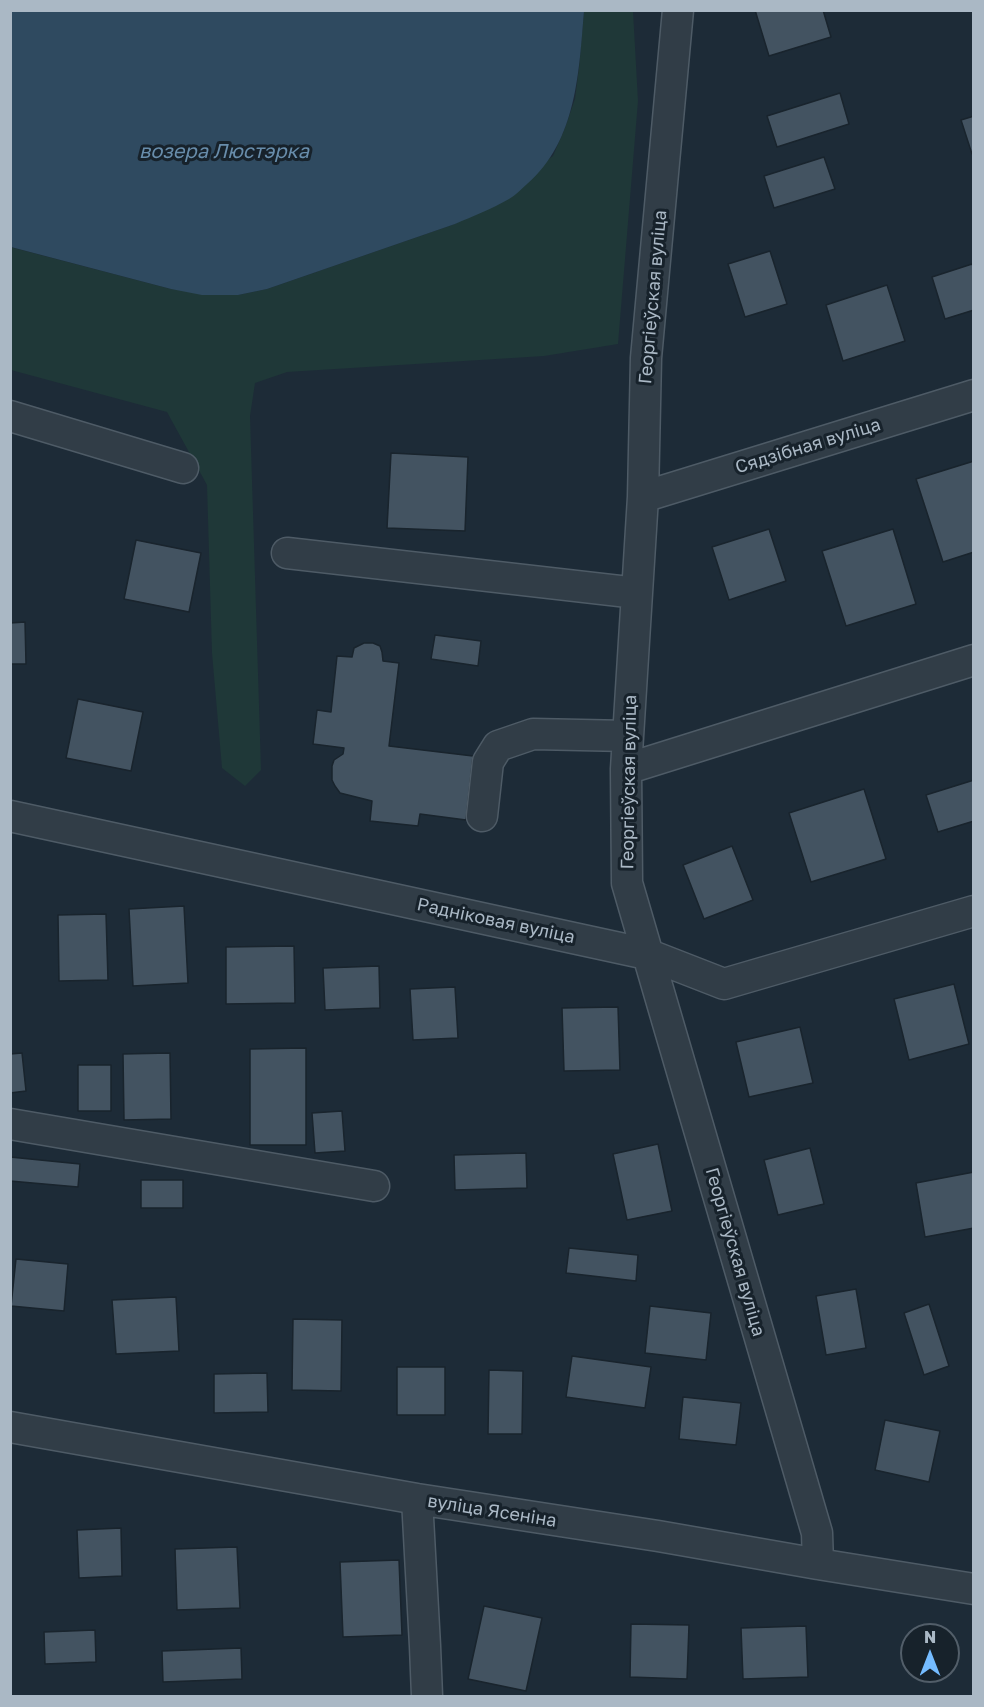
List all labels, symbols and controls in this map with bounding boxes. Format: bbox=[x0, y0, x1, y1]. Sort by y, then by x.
water label: возера Люстэрка bbox=[139, 140, 309, 164]
street label: Георгіеўская вуліца bbox=[635, 209, 671, 385]
street label: Сядзібная вуліца bbox=[733, 414, 883, 478]
street label: Георгіеўская вуліца bbox=[617, 695, 641, 869]
street label: Радніковая вуліца bbox=[415, 894, 577, 948]
street label: Георгіеўская вуліца bbox=[701, 1165, 769, 1339]
street label: вуліца Ясеніна bbox=[426, 1490, 558, 1532]
north arrow bbox=[900, 1623, 960, 1683]
text: N bbox=[924, 1627, 936, 1647]

